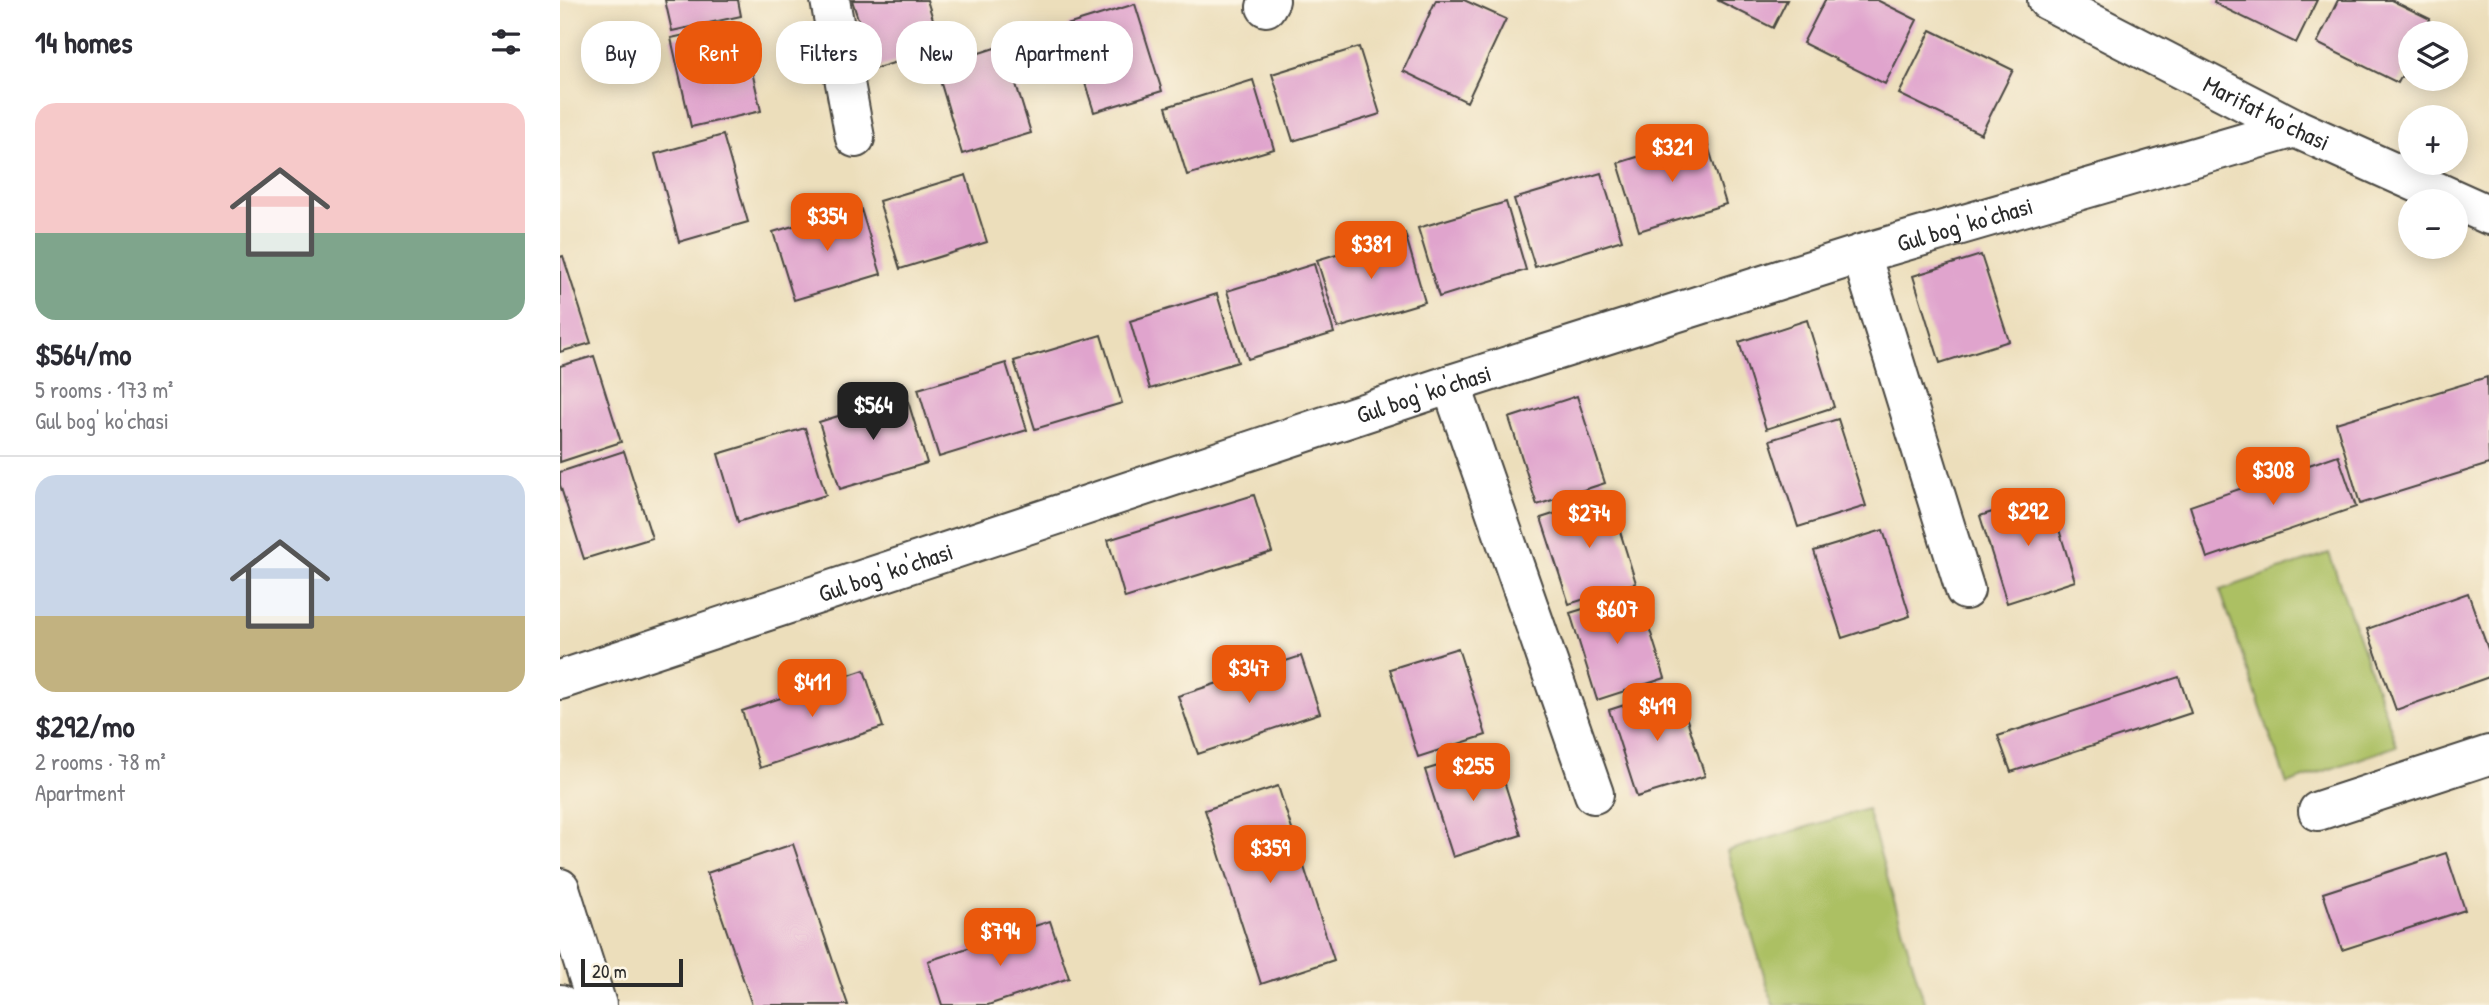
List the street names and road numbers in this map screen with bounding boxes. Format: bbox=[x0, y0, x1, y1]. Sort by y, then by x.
street label: Marifat ko'chasi bbox=[2198, 68, 2335, 158]
street label: Gul bog' ko'chasi bbox=[1893, 189, 2036, 259]
street label: Gul bog' ko'chasi bbox=[1352, 356, 1495, 430]
street label: Gul bog' ko'chasi bbox=[814, 535, 957, 609]

